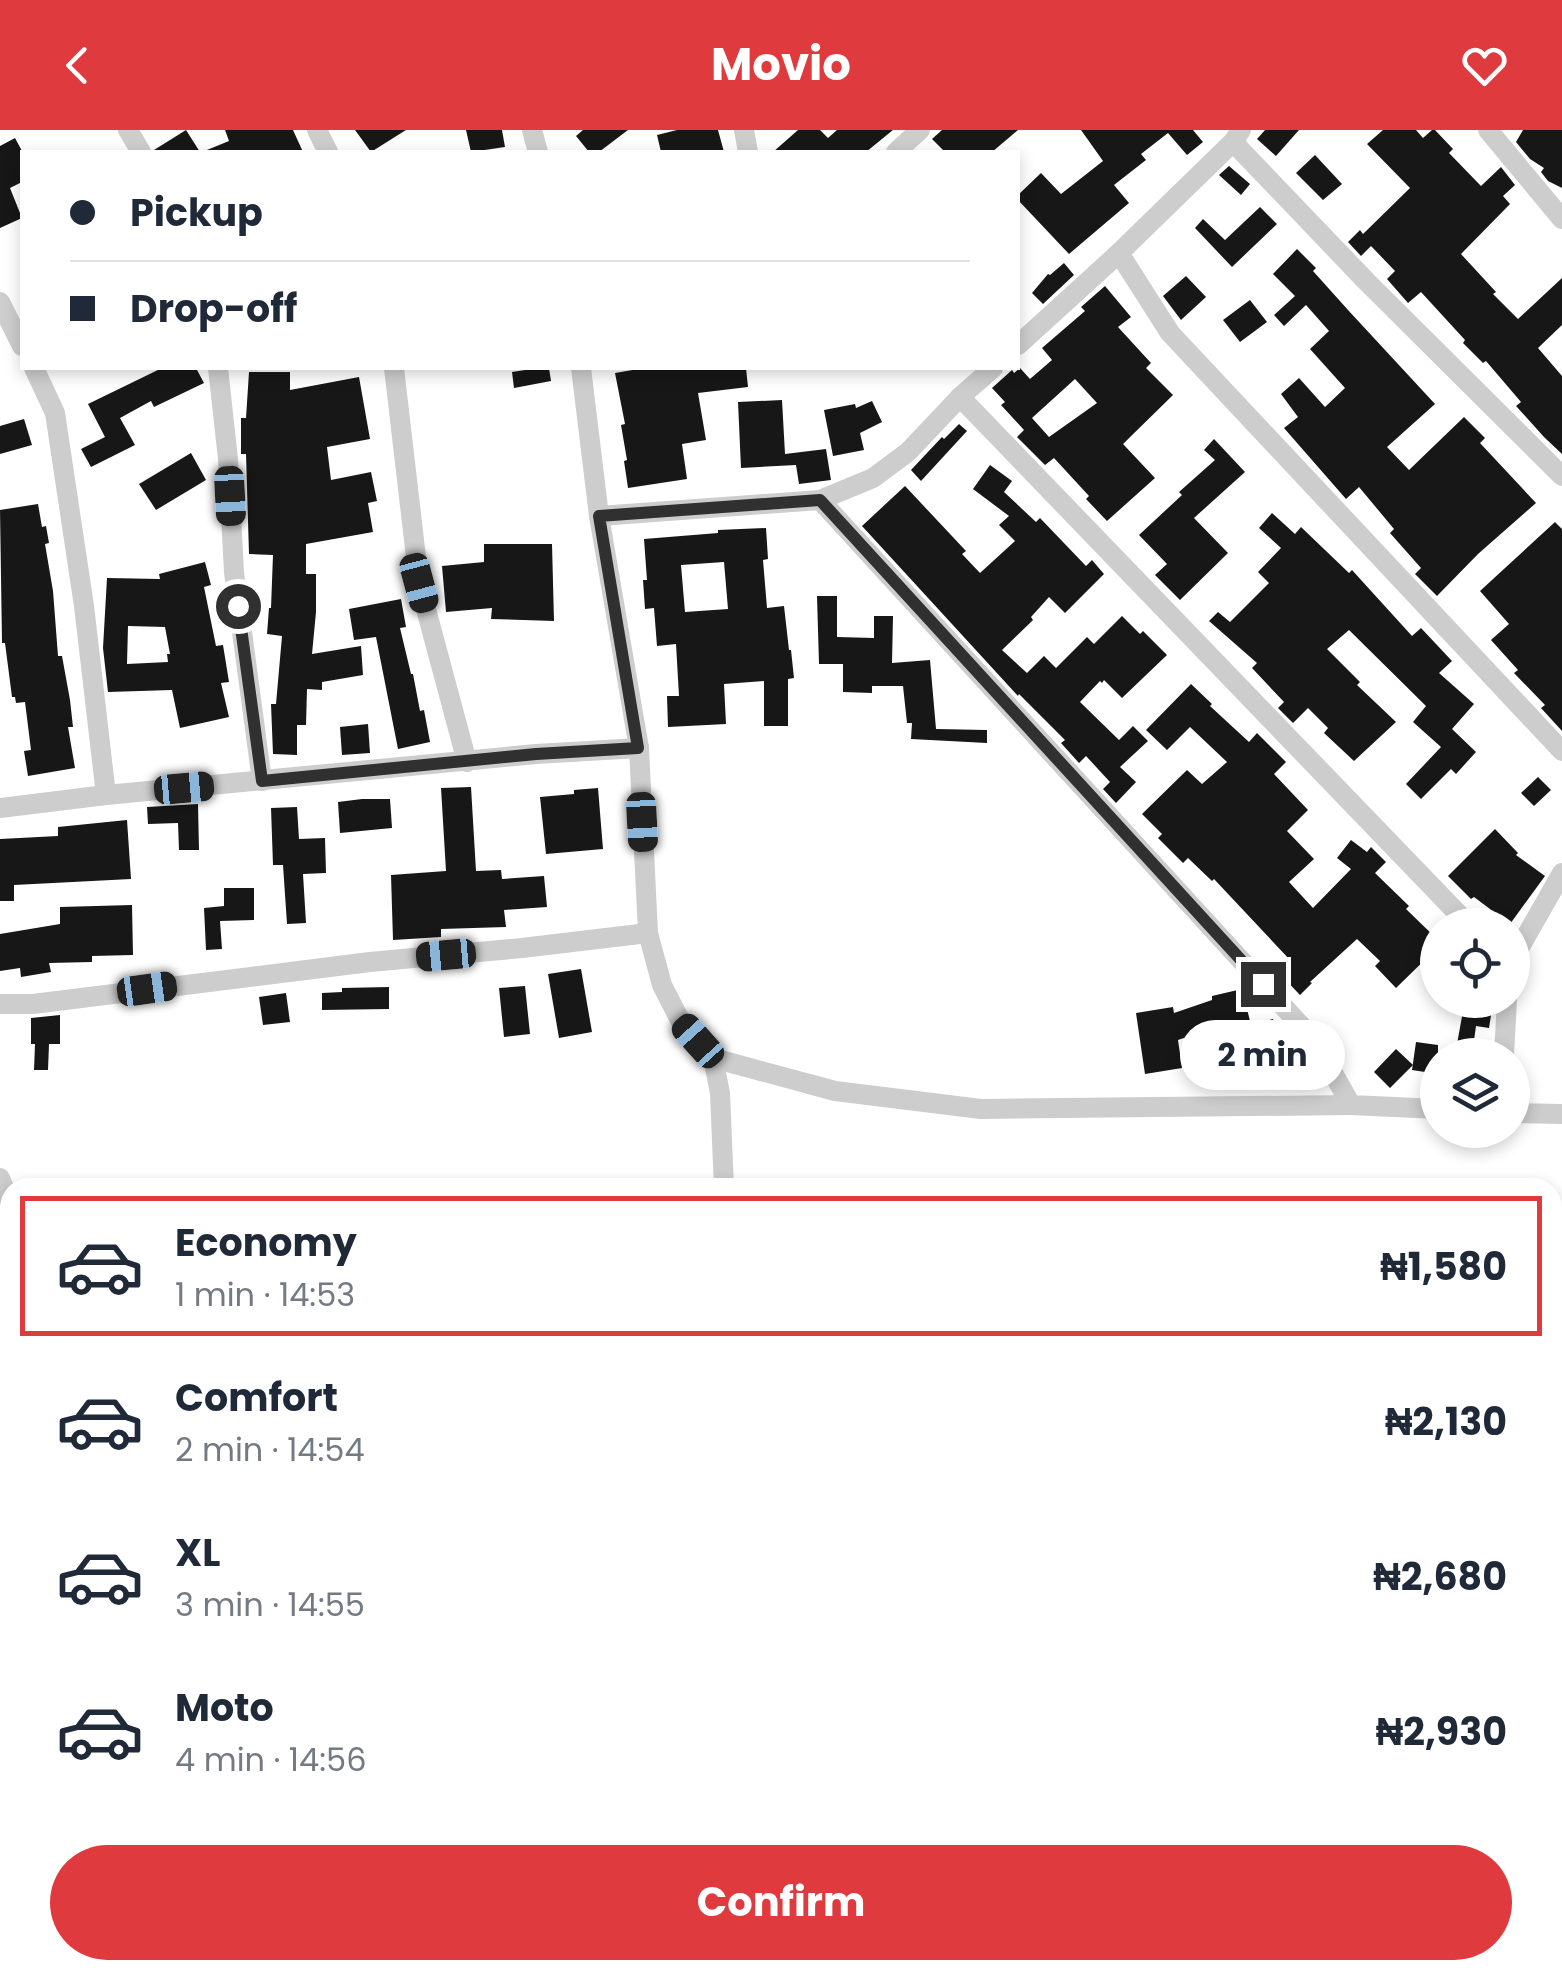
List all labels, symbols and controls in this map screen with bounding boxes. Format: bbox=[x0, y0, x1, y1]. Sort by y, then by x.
text: Movio bbox=[711, 33, 851, 96]
icon: back bbox=[50, 38, 105, 93]
icon: heart bbox=[1457, 38, 1512, 93]
text: Pickup bbox=[130, 186, 263, 239]
text: Drop-off bbox=[130, 282, 298, 335]
car bbox=[213, 465, 247, 527]
car bbox=[397, 550, 441, 616]
route start bbox=[216, 584, 261, 629]
car bbox=[153, 770, 215, 806]
car bbox=[625, 791, 659, 853]
map controls bbox=[1420, 908, 1530, 1148]
button: locate bbox=[1420, 908, 1530, 1018]
car bbox=[415, 937, 477, 973]
route end bbox=[1241, 962, 1286, 1007]
car bbox=[115, 970, 179, 1008]
car bbox=[667, 1009, 729, 1073]
callout: 2 min bbox=[1180, 1019, 1346, 1089]
text: 2 min bbox=[1218, 1032, 1307, 1077]
button: layers bbox=[1420, 1038, 1530, 1148]
text: Economy bbox=[175, 1216, 357, 1269]
icon: car bbox=[55, 1221, 145, 1311]
text: ₦1,580 bbox=[1380, 1240, 1507, 1293]
text: 1 min · 14:53 bbox=[175, 1272, 355, 1317]
text: Comfort bbox=[175, 1371, 338, 1424]
icon: car bbox=[55, 1376, 145, 1466]
text: ₦2,130 bbox=[1385, 1395, 1507, 1448]
text: 2 min · 14:54 bbox=[175, 1427, 365, 1472]
text: XL bbox=[175, 1526, 220, 1579]
icon: car bbox=[55, 1531, 145, 1621]
text: ₦2,680 bbox=[1373, 1550, 1507, 1603]
text: 3 min · 14:55 bbox=[175, 1582, 365, 1627]
text: Moto bbox=[175, 1681, 274, 1734]
icon: car bbox=[55, 1686, 145, 1776]
text: ₦2,930 bbox=[1376, 1705, 1507, 1758]
text: 4 min · 14:56 bbox=[175, 1737, 366, 1782]
button: Confirm bbox=[50, 1845, 1512, 1960]

